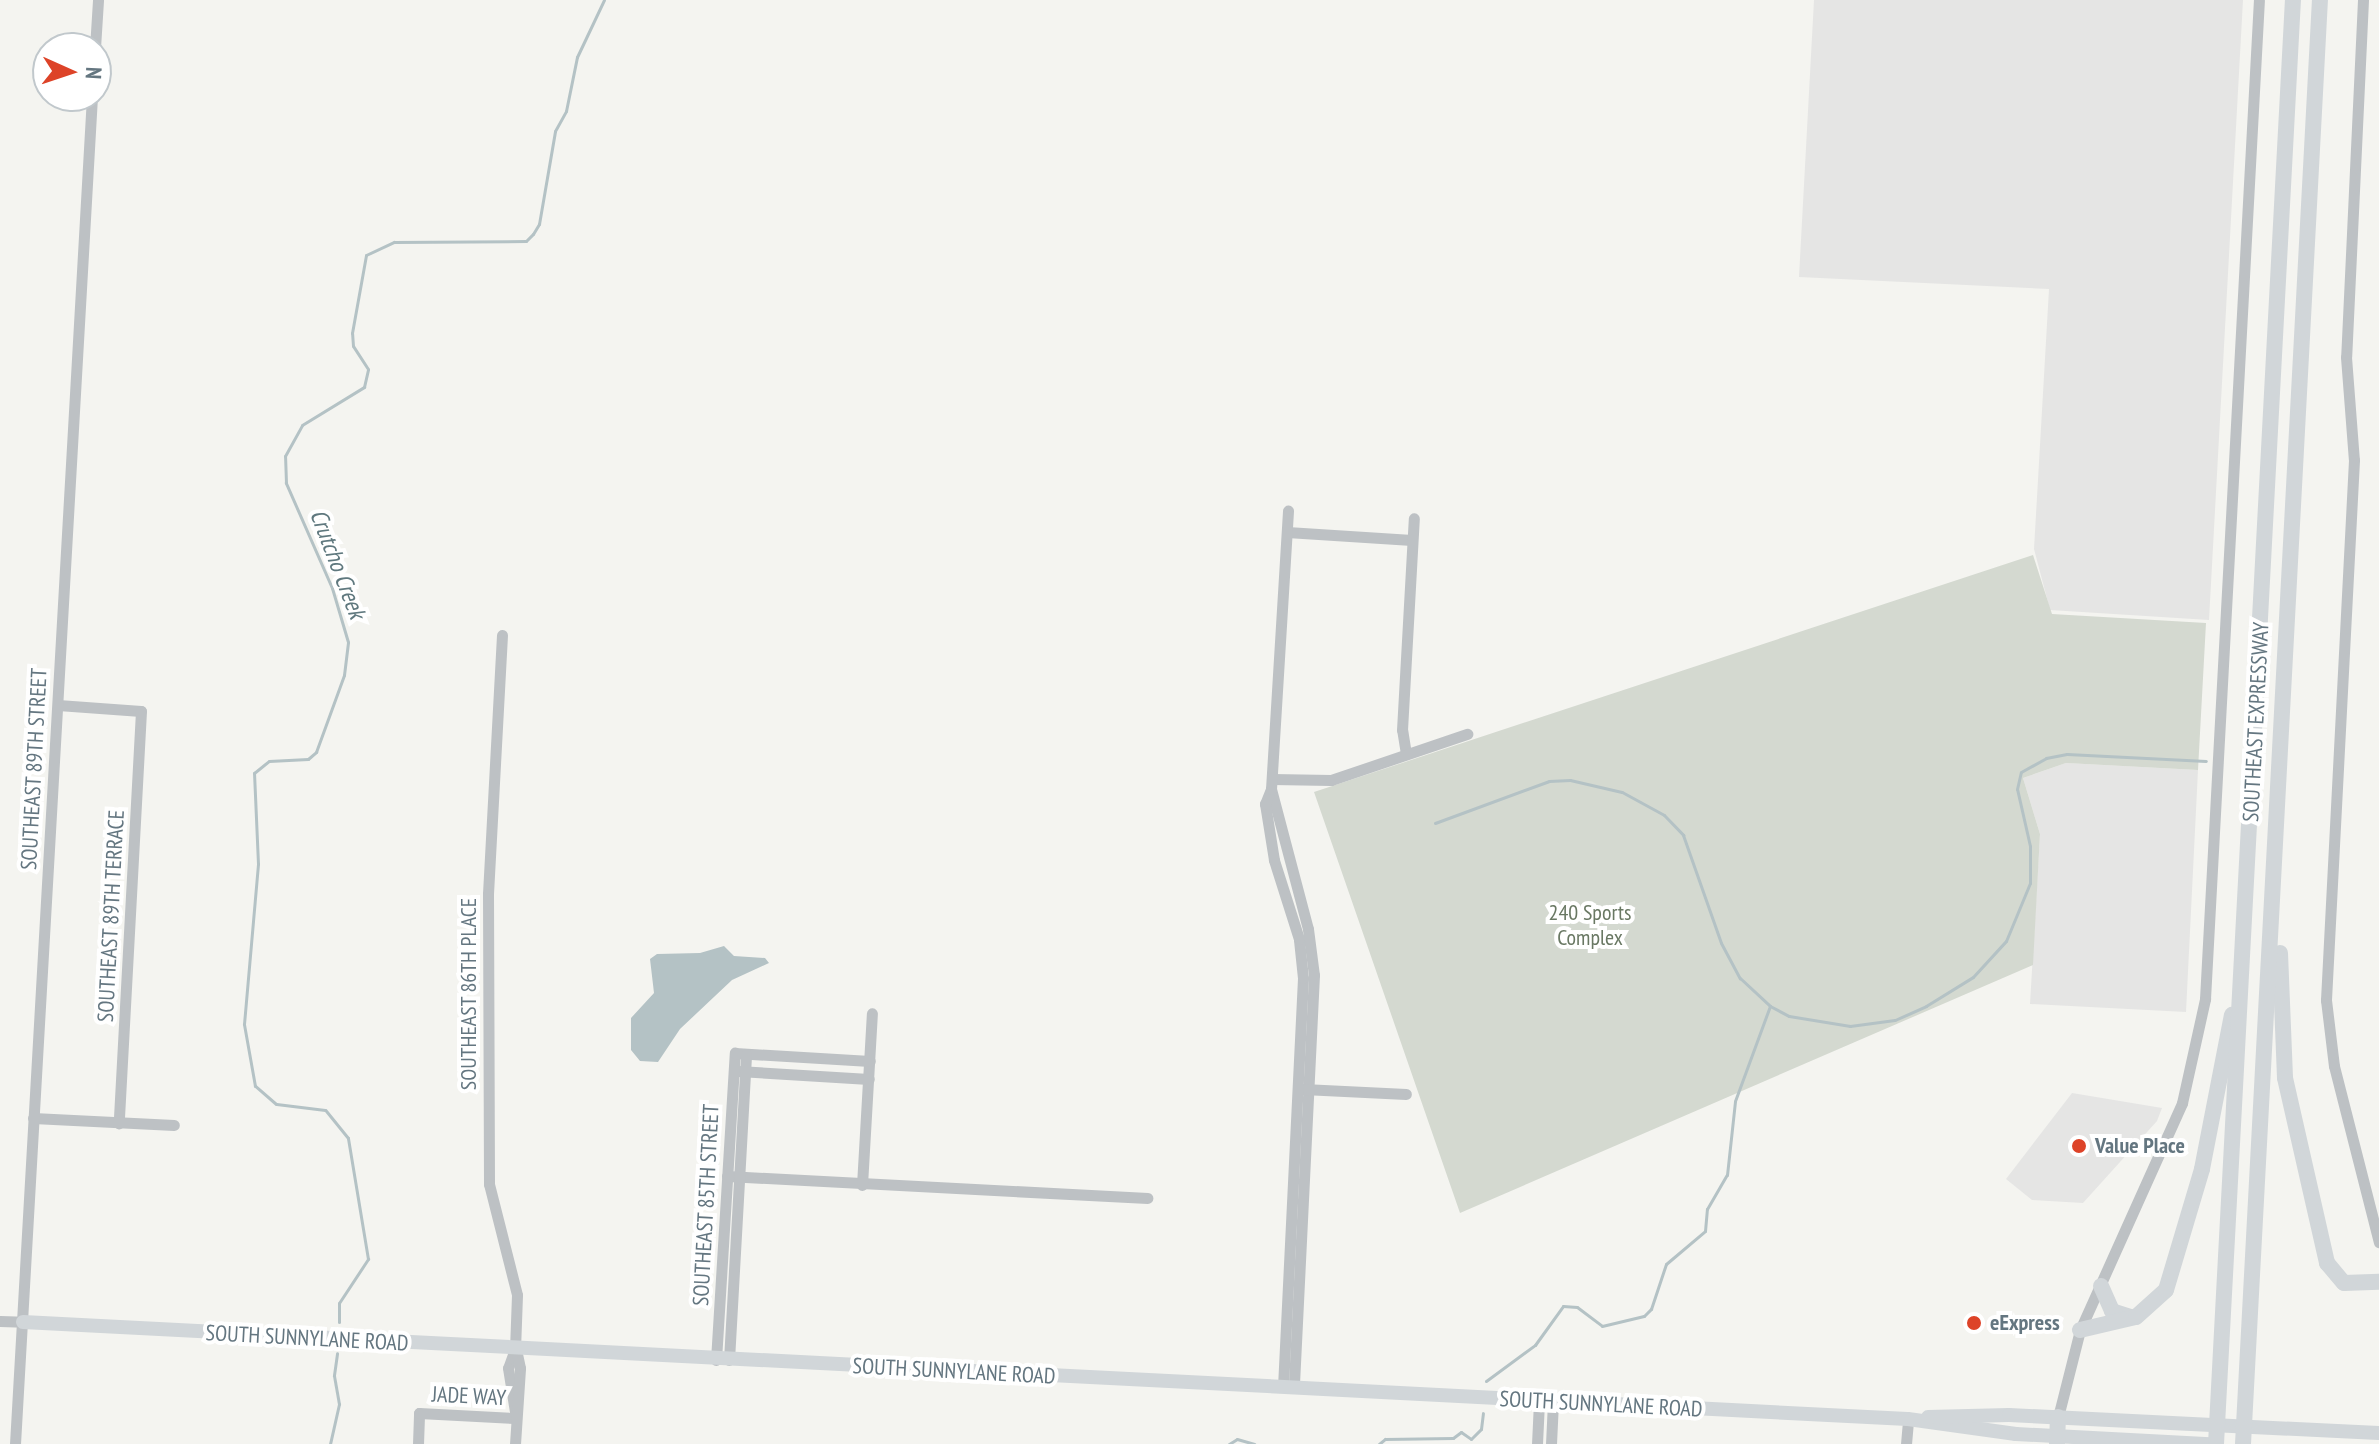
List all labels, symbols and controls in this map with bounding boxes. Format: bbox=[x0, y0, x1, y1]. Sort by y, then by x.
north arrow bbox=[32, 32, 112, 112]
text: N bbox=[80, 66, 108, 80]
water label: Crutcho Creek bbox=[304, 505, 372, 623]
street label: SOUTHEAST EXPRESSWAY bbox=[2238, 621, 2274, 823]
street label: SOUTHEAST 89TH STREET bbox=[16, 667, 52, 871]
street label: SOUTHEAST 89TH TERRACE bbox=[92, 809, 130, 1023]
street label: SOUTHEAST 86TH PLACE bbox=[456, 897, 482, 1091]
park label: 240 Sports Complex bbox=[1549, 899, 1631, 950]
street label: SOUTHEAST 85TH STREET bbox=[688, 1103, 724, 1307]
place label: Value Place bbox=[2095, 1133, 2185, 1159]
marker: Value Place bbox=[2070, 1137, 2088, 1155]
place label: eExpress bbox=[1990, 1310, 2060, 1336]
marker: eExpress bbox=[1965, 1314, 1983, 1332]
street label: SOUTH SUNNYLANE ROAD bbox=[205, 1320, 409, 1356]
street label: SOUTH SUNNYLANE ROAD bbox=[852, 1353, 1056, 1389]
street label: JADE WAY bbox=[431, 1381, 507, 1411]
street label: SOUTH SUNNYLANE ROAD bbox=[1499, 1386, 1703, 1422]

